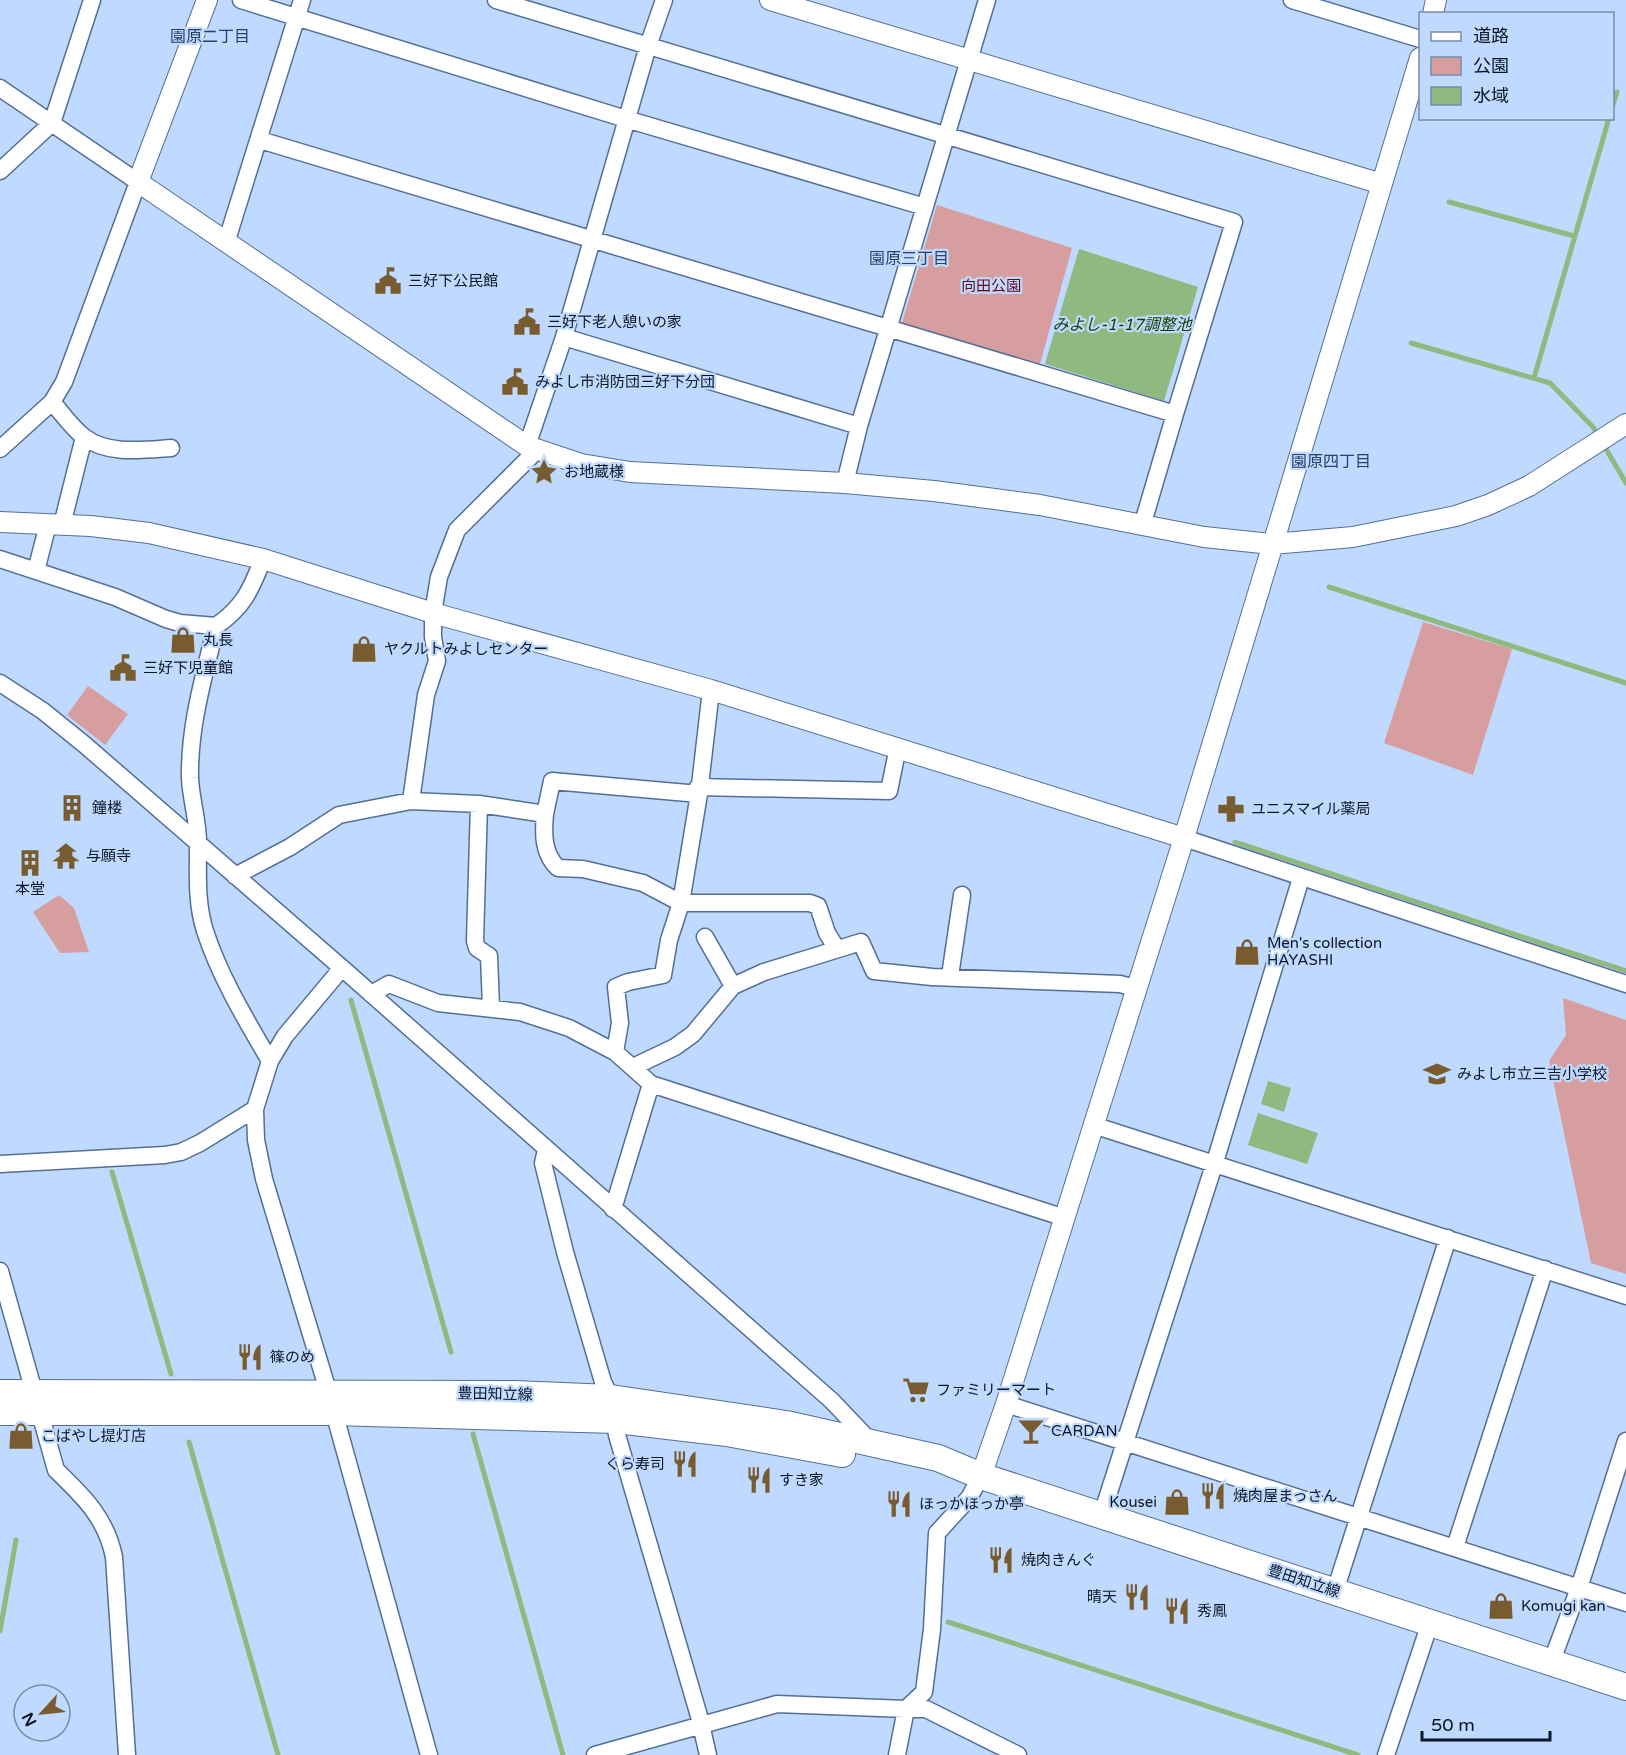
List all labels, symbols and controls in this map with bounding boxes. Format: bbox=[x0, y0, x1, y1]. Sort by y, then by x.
legend bbox=[1419, 12, 1614, 120]
text: 道路 bbox=[1473, 25, 1509, 47]
district label: 園原二丁目 bbox=[170, 27, 250, 47]
text: 公園 bbox=[1473, 55, 1509, 77]
text: 水域 bbox=[1473, 85, 1509, 107]
district label: 園原三丁目 bbox=[869, 249, 949, 269]
public building icon: 三好下公民館 bbox=[373, 266, 403, 296]
place label: 三好下公民館 bbox=[408, 272, 498, 290]
park label: 向田公園 bbox=[961, 277, 1021, 295]
public building icon: 三好下老人憩いの家 bbox=[512, 307, 542, 337]
place label: 三好下老人憩いの家 bbox=[547, 313, 682, 331]
water label: みよし-1-17調整池 bbox=[1052, 315, 1194, 335]
public building icon: みよし市消防団三好下分団 bbox=[500, 367, 530, 397]
place label: みよし市消防団三好下分団 bbox=[535, 373, 715, 391]
district label: 園原四丁目 bbox=[1291, 452, 1371, 472]
place icon: お地蔵様 bbox=[529, 457, 559, 487]
place label: お地蔵様 bbox=[564, 463, 624, 481]
shop icon: 丸長 bbox=[168, 625, 198, 655]
place label: 丸長 bbox=[203, 631, 233, 649]
shop icon: ヤクルトみよしセンター bbox=[349, 634, 379, 664]
place label: ヤクルトみよしセンター bbox=[384, 640, 549, 658]
public building icon: 三好下児童館 bbox=[108, 653, 138, 683]
place label: 三好下児童館 bbox=[143, 659, 233, 677]
building icon: 鐘楼 bbox=[57, 793, 87, 823]
pharmacy icon: ユニスマイル薬局 bbox=[1216, 794, 1246, 824]
place label: 鐘楼 bbox=[92, 799, 122, 817]
place label: ユニスマイル薬局 bbox=[1251, 800, 1371, 818]
temple icon: 与願寺 bbox=[51, 841, 81, 871]
place label: 与願寺 bbox=[86, 847, 131, 865]
building icon: 本堂 bbox=[15, 848, 45, 878]
place label: 本堂 bbox=[15, 880, 45, 898]
place label: Men's collection HAYASHI bbox=[1267, 934, 1382, 969]
shop icon: Men's collection HAYASHI bbox=[1232, 937, 1262, 967]
school or university icon: みよし市立三吉小学校 bbox=[1422, 1059, 1452, 1089]
place label: みよし市立三吉小学校 bbox=[1457, 1065, 1607, 1083]
restaurant icon: 篠のめ bbox=[235, 1342, 265, 1372]
place label: 篠のめ bbox=[270, 1348, 315, 1366]
supermarket icon: ファミリーマート bbox=[901, 1375, 931, 1405]
place label: ファミリーマート bbox=[936, 1381, 1056, 1399]
street label: 豊田知立線 bbox=[457, 1384, 533, 1404]
bar icon: CARDAN bbox=[1016, 1416, 1046, 1446]
shop icon: こばやし提灯店 bbox=[6, 1421, 36, 1451]
place label: CARDAN bbox=[1051, 1422, 1118, 1440]
place label: こばやし提灯店 bbox=[41, 1427, 146, 1445]
restaurant icon: くら寿司 bbox=[670, 1449, 700, 1479]
place label: くら寿司 bbox=[605, 1455, 665, 1473]
restaurant icon: すき家 bbox=[744, 1465, 774, 1495]
place label: すき家 bbox=[779, 1471, 824, 1489]
restaurant icon: 焼肉屋まっさん bbox=[1198, 1481, 1228, 1511]
shop icon: Kousei bbox=[1162, 1487, 1192, 1517]
place label: 焼肉屋まっさん bbox=[1233, 1487, 1337, 1505]
restaurant icon: ほっかほっか亭 bbox=[884, 1489, 914, 1519]
place label: Kousei bbox=[1109, 1493, 1157, 1511]
place label: ほっかほっか亭 bbox=[919, 1495, 1024, 1513]
restaurant icon: 焼肉きんぐ bbox=[986, 1545, 1016, 1575]
place label: 焼肉きんぐ bbox=[1021, 1551, 1096, 1569]
street label: 豊田知立線 bbox=[1266, 1561, 1342, 1601]
restaurant icon: 晴天 bbox=[1122, 1582, 1152, 1612]
place label: 晴天 bbox=[1087, 1588, 1117, 1606]
shop icon: Komugi kan bbox=[1486, 1591, 1516, 1621]
restaurant icon: 秀鳳 bbox=[1162, 1596, 1192, 1626]
place label: Komugi kan bbox=[1521, 1597, 1606, 1615]
place label: 秀鳳 bbox=[1197, 1602, 1227, 1620]
north arrow bbox=[12, 1683, 72, 1743]
scale bar bbox=[1422, 1704, 1550, 1742]
text: N bbox=[18, 1709, 41, 1730]
text: 50 m bbox=[1431, 1714, 1475, 1736]

